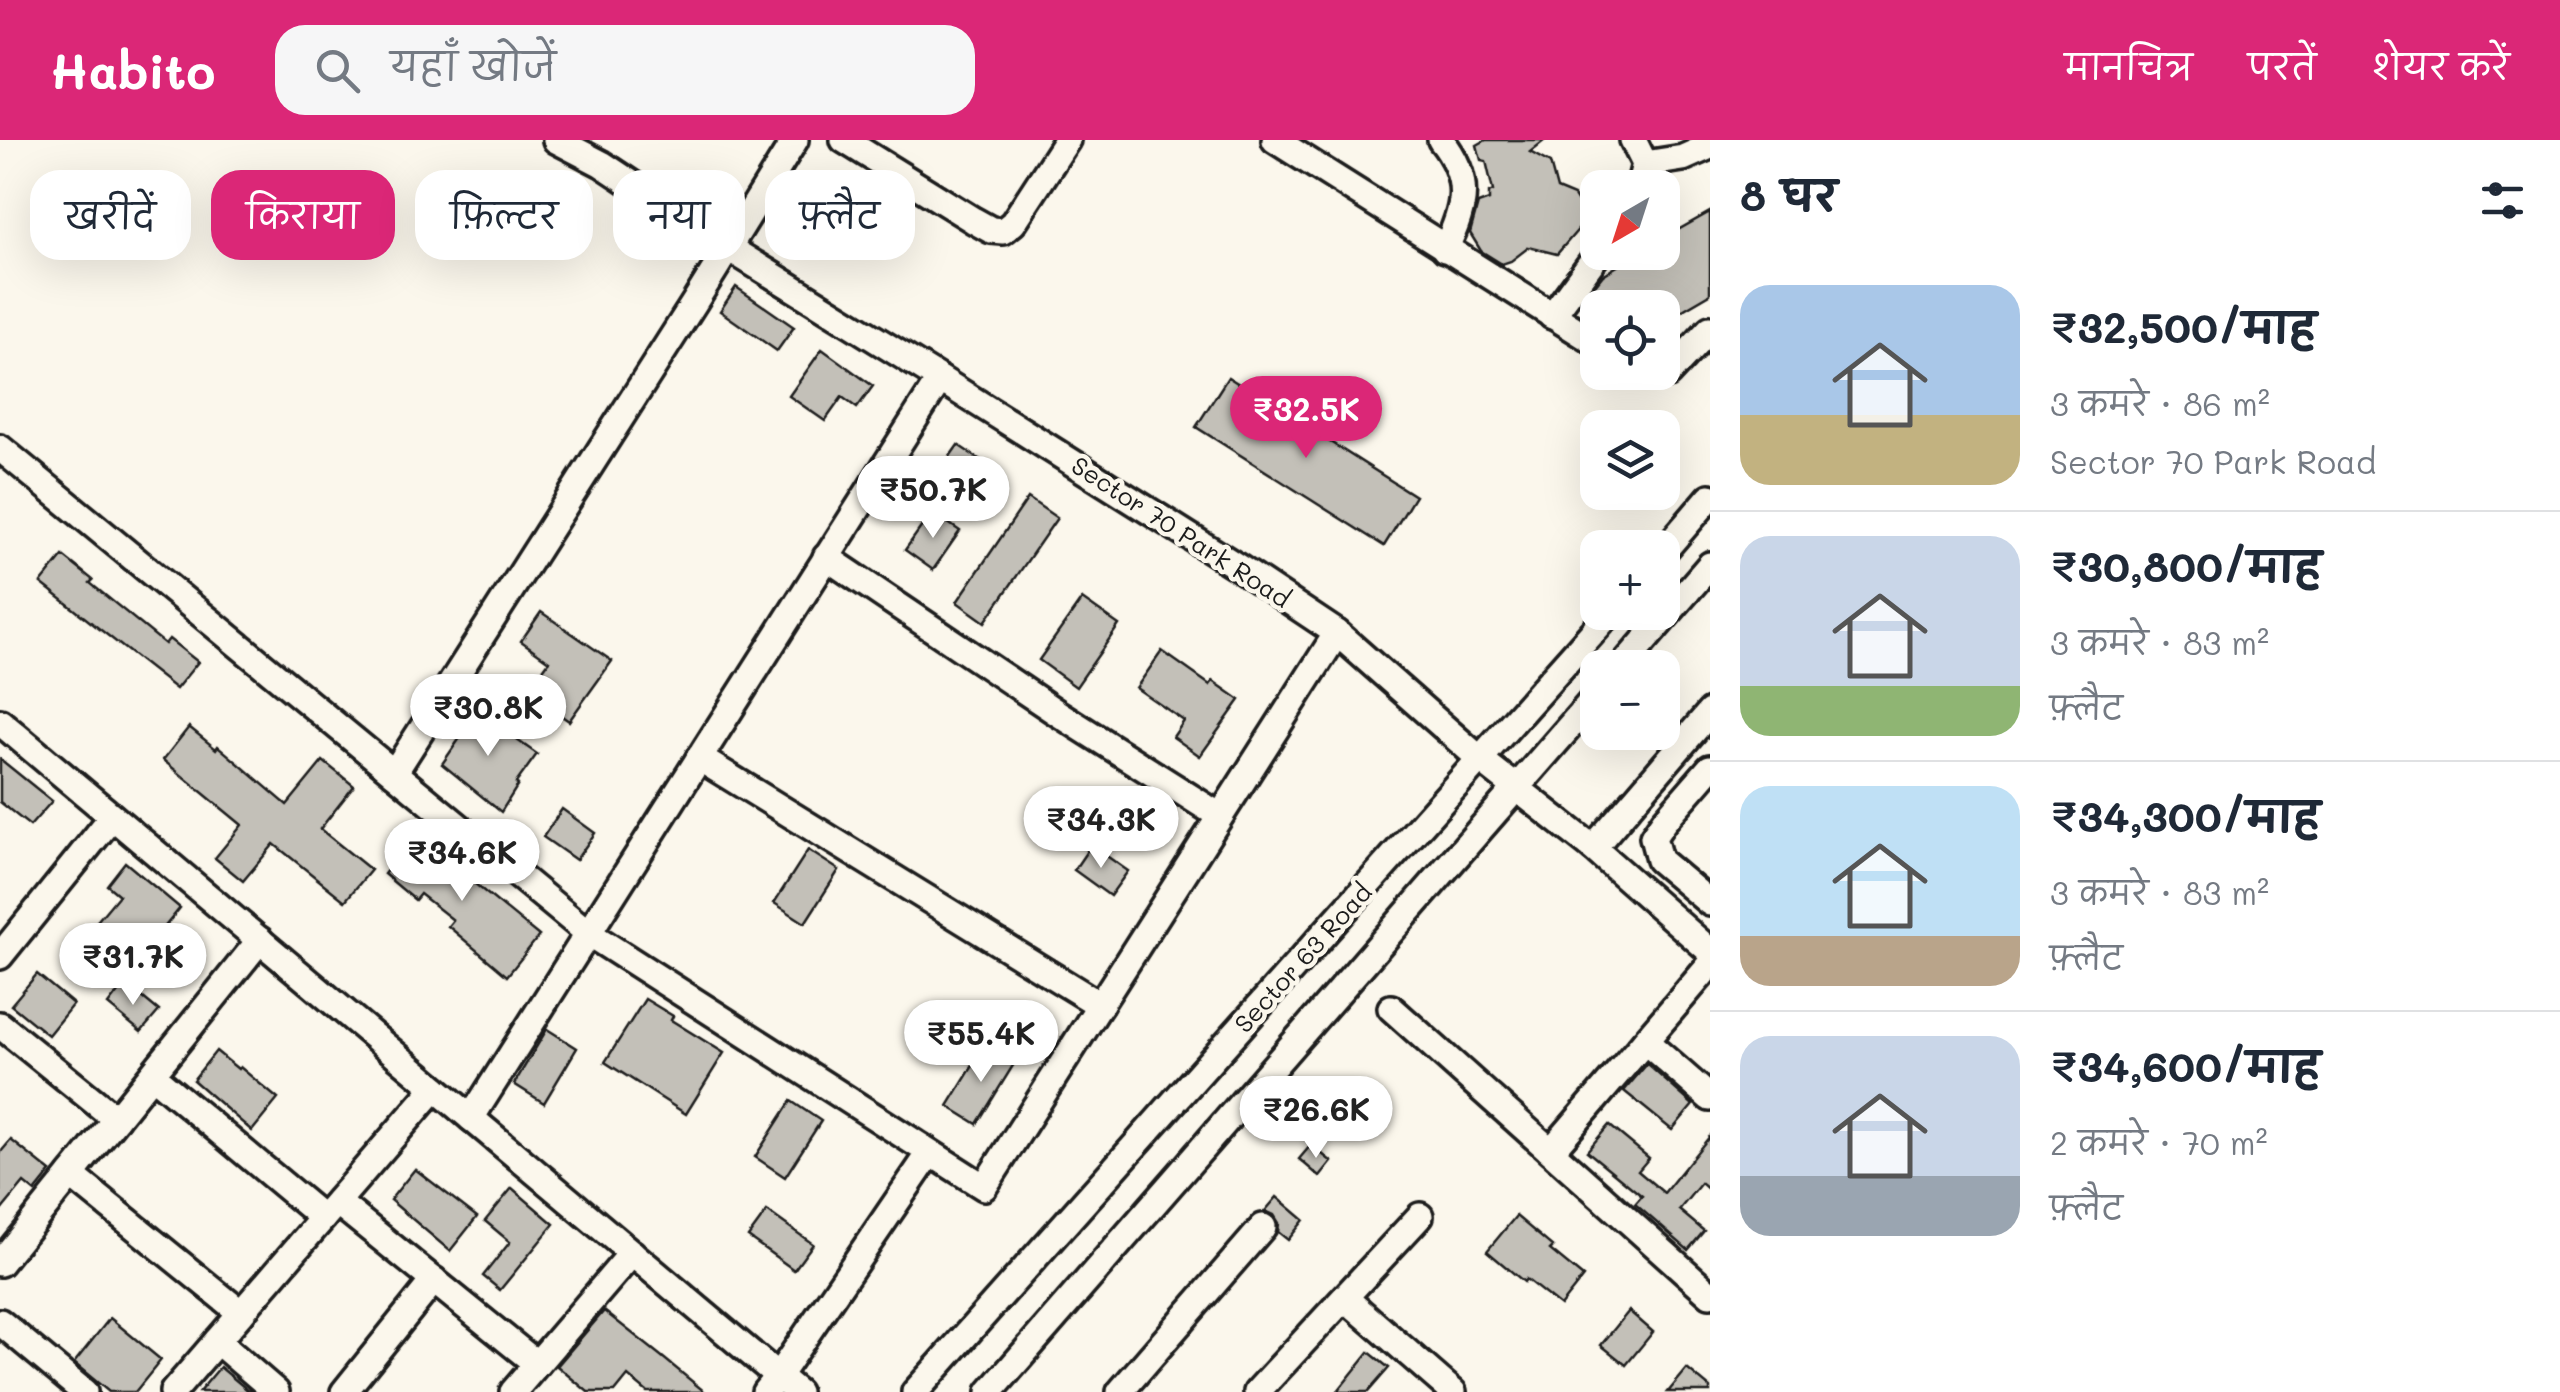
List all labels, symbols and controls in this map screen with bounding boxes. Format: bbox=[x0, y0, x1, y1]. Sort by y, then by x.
search box bbox=[275, 25, 975, 115]
text: Habito bbox=[50, 39, 215, 101]
text: यहाँ खोजें bbox=[390, 40, 556, 90]
icon: search bbox=[310, 43, 365, 98]
text: मानचित्र bbox=[2064, 43, 2193, 89]
text: परतें bbox=[2248, 43, 2317, 89]
text: शेयर करें bbox=[2372, 43, 2510, 89]
text: 8 घर bbox=[1740, 167, 1837, 222]
chip: खरीदें bbox=[30, 170, 191, 260]
chip: किराया bbox=[211, 170, 395, 260]
chip: फ़िल्टर bbox=[415, 170, 593, 260]
chip: नया bbox=[613, 170, 745, 260]
chip: फ़्लैट bbox=[765, 170, 915, 260]
north arrow bbox=[1580, 170, 1680, 270]
map controls bbox=[1580, 170, 1680, 750]
icon: filters bbox=[2475, 173, 2530, 228]
button: locate bbox=[1580, 290, 1680, 390]
text: ₹32,500/माह bbox=[2050, 299, 2316, 354]
icon: home bbox=[1820, 325, 1940, 445]
pin: ₹32.5K bbox=[1225, 376, 1387, 461]
text: 3 कमरे · 86 m² bbox=[2050, 382, 2270, 424]
text: ₹32.5K bbox=[1252, 387, 1360, 429]
button: layers bbox=[1580, 410, 1680, 510]
text: Sector 70 Park Road bbox=[2050, 440, 2376, 482]
street label: Sector 70 Park Road bbox=[1066, 448, 1297, 614]
pin: ₹50.7K bbox=[852, 456, 1014, 541]
text: ₹50.7K bbox=[878, 467, 988, 509]
button: + bbox=[1580, 530, 1680, 630]
text: ₹30,800/माह bbox=[2050, 538, 2321, 593]
icon: home bbox=[1820, 576, 1940, 696]
text: 3 कमरे · 83 m² bbox=[2050, 621, 2269, 663]
button: − bbox=[1580, 650, 1680, 750]
pin: ₹30.8K bbox=[407, 674, 569, 759]
text: ₹30.8K bbox=[432, 685, 544, 727]
text: फ़्लैट bbox=[2050, 686, 2123, 728]
pin: ₹34.3K bbox=[1020, 786, 1182, 871]
text: ₹34,300/माह bbox=[2050, 788, 2320, 843]
text: ₹34.3K bbox=[1046, 797, 1156, 839]
pin: ₹34.6K bbox=[381, 819, 543, 904]
icon: home bbox=[1820, 826, 1940, 946]
text: ₹34.6K bbox=[407, 830, 517, 872]
text: 3 कमरे · 83 m² bbox=[2050, 871, 2269, 913]
street label: Sector 63 Road bbox=[1227, 876, 1378, 1039]
pin: ₹31.7K bbox=[52, 923, 214, 1008]
text: ₹31.7K bbox=[81, 934, 185, 976]
text: फ़्लैट bbox=[2050, 936, 2123, 978]
pin: ₹55.4K bbox=[900, 1000, 1062, 1085]
text: ₹55.4K bbox=[926, 1011, 1036, 1053]
text: ₹34,600/माह bbox=[2050, 1038, 2320, 1093]
pin: ₹26.6K bbox=[1235, 1076, 1397, 1161]
icon: home bbox=[1820, 1076, 1940, 1196]
text: ₹26.6K bbox=[1262, 1087, 1370, 1129]
text: 2 कमरे · 70 m² bbox=[2050, 1121, 2268, 1163]
text: फ़्लैट bbox=[2050, 1186, 2123, 1228]

